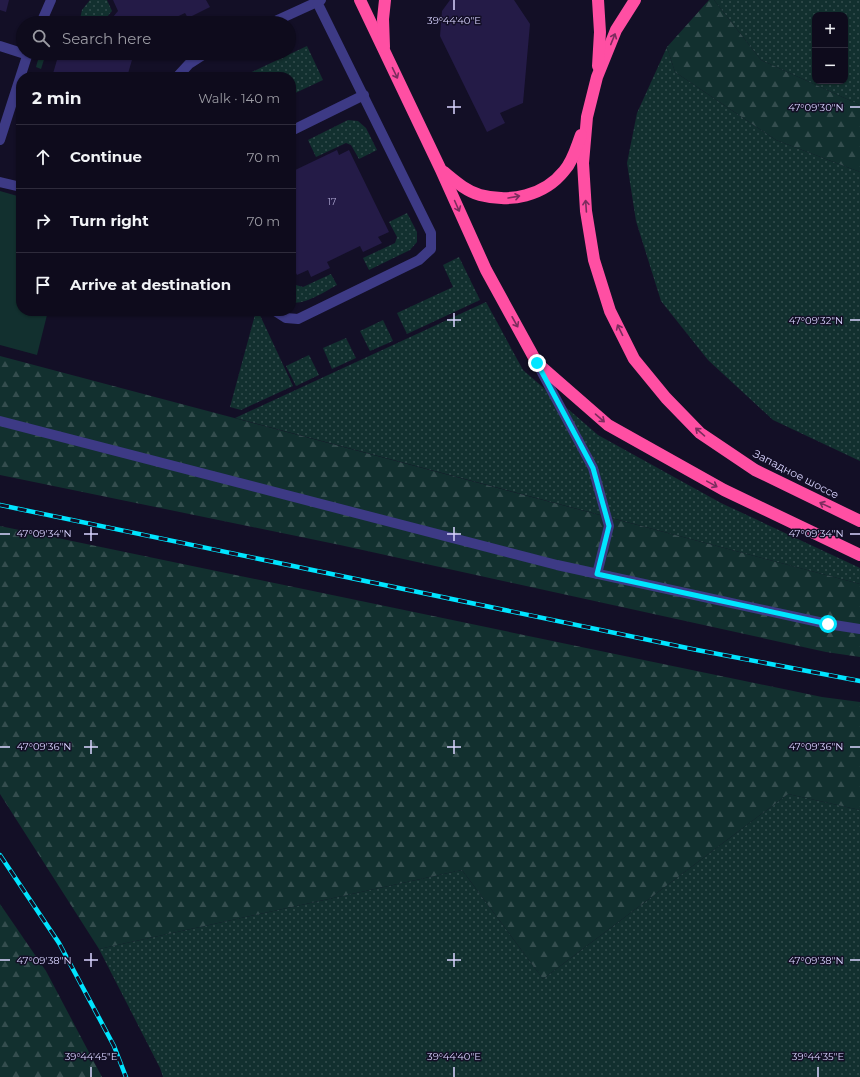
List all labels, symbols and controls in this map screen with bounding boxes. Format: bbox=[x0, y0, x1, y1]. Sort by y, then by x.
map controls bbox=[812, 12, 848, 84]
button: + bbox=[812, 12, 848, 48]
text: 39°44'40"E bbox=[427, 14, 481, 27]
search box bbox=[16, 16, 296, 60]
icon: search bbox=[30, 27, 52, 49]
text: Search here bbox=[62, 29, 151, 48]
one-way arrow bbox=[609, 33, 617, 45]
button: − bbox=[812, 48, 848, 84]
one-way arrow bbox=[392, 67, 399, 79]
text: 2 min bbox=[32, 88, 82, 108]
text: Walk · 140 m bbox=[198, 90, 280, 106]
text: 47°09'30"N bbox=[788, 101, 844, 114]
icon: ahead bbox=[32, 146, 54, 168]
text: Continue bbox=[70, 147, 142, 166]
text: 70 m bbox=[247, 149, 280, 165]
one-way arrow bbox=[507, 193, 520, 201]
house number: 17 bbox=[328, 196, 336, 207]
one-way arrow bbox=[454, 200, 461, 212]
one-way arrow bbox=[582, 200, 589, 213]
icon: right bbox=[32, 210, 54, 232]
text: Turn right bbox=[70, 211, 149, 230]
text: 70 m bbox=[247, 213, 280, 229]
icon: arrive bbox=[32, 274, 54, 296]
text: Arrive at destination bbox=[70, 275, 231, 294]
text: 47°09'32"N bbox=[789, 314, 843, 327]
one-way arrow bbox=[511, 316, 519, 328]
one-way arrow bbox=[616, 325, 623, 337]
route end bbox=[528, 354, 546, 372]
one-way arrow bbox=[595, 413, 605, 423]
one-way arrow bbox=[694, 427, 705, 436]
street label: Западное шоссе bbox=[751, 446, 841, 502]
one-way arrow bbox=[706, 480, 718, 488]
one-way arrow bbox=[819, 500, 831, 508]
text: 47°09'34"N bbox=[16, 527, 72, 540]
text: 47°09'34"N bbox=[788, 527, 844, 540]
route start bbox=[819, 615, 837, 633]
text: 47°09'36"N bbox=[17, 740, 71, 753]
text: 47°09'36"N bbox=[789, 740, 843, 753]
text: 47°09'38"N bbox=[16, 954, 72, 967]
text: 47°09'38"N bbox=[788, 954, 844, 967]
text: 39°44'45"E bbox=[65, 1050, 118, 1063]
text: 39°44'40"E bbox=[427, 1050, 481, 1063]
text: 39°44'35"E bbox=[792, 1050, 844, 1063]

